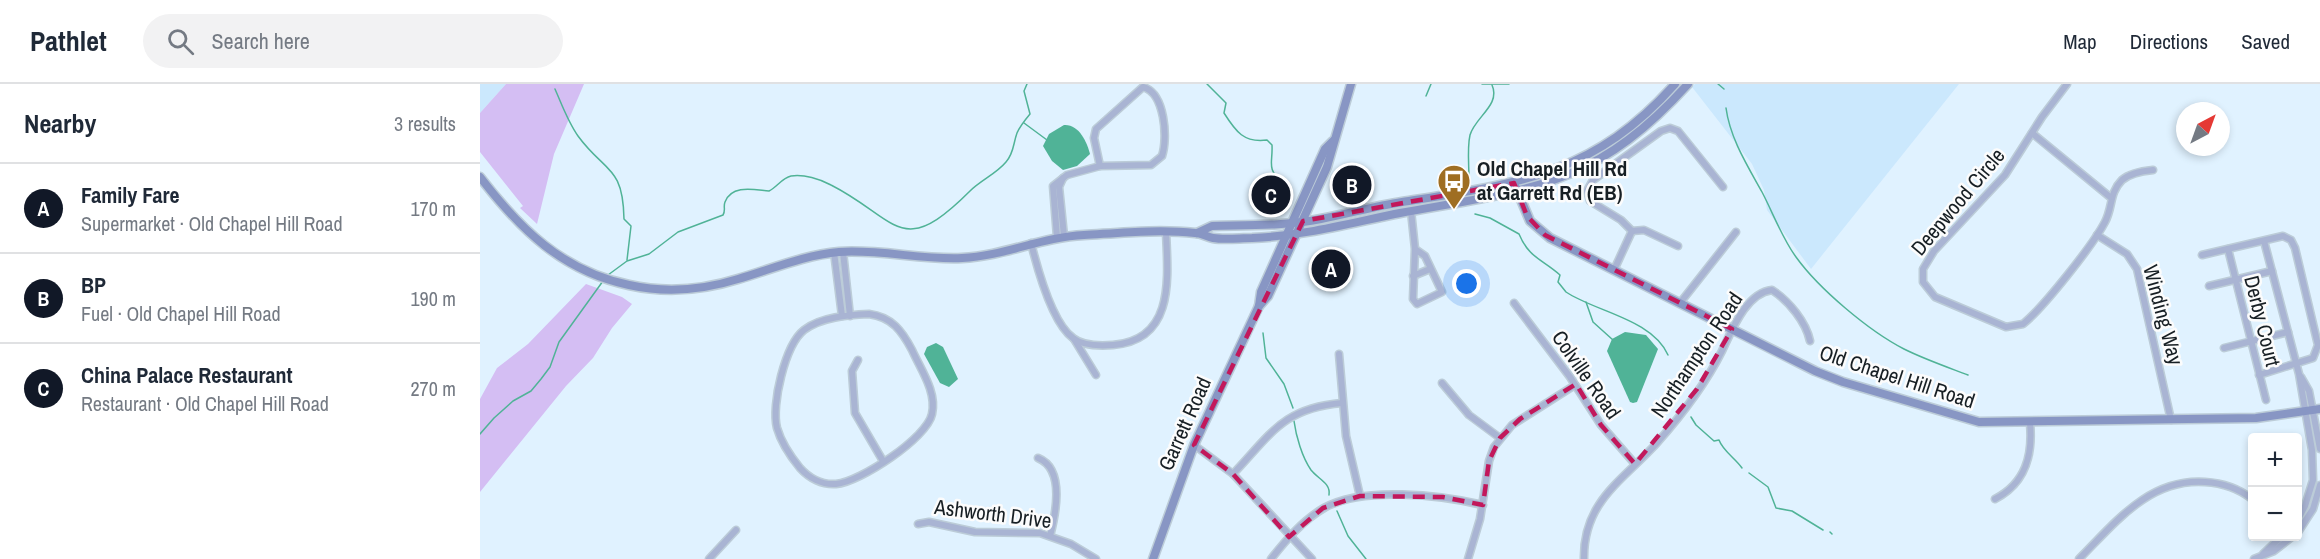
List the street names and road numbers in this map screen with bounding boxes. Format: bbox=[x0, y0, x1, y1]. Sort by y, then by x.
street label: Deepwood Circle bbox=[1904, 142, 2011, 262]
street label: Winding Way bbox=[2136, 262, 2191, 369]
street label: Derby Court bbox=[2237, 272, 2288, 370]
street label: Northampton Road bbox=[1644, 286, 1749, 423]
street label: Colville Road bbox=[1545, 324, 1628, 425]
street label: Old Chapel Hill Road bbox=[1816, 338, 1979, 415]
street label: Garrett Road bbox=[1151, 372, 1218, 475]
street label: Ashworth Drive bbox=[932, 492, 1053, 535]

